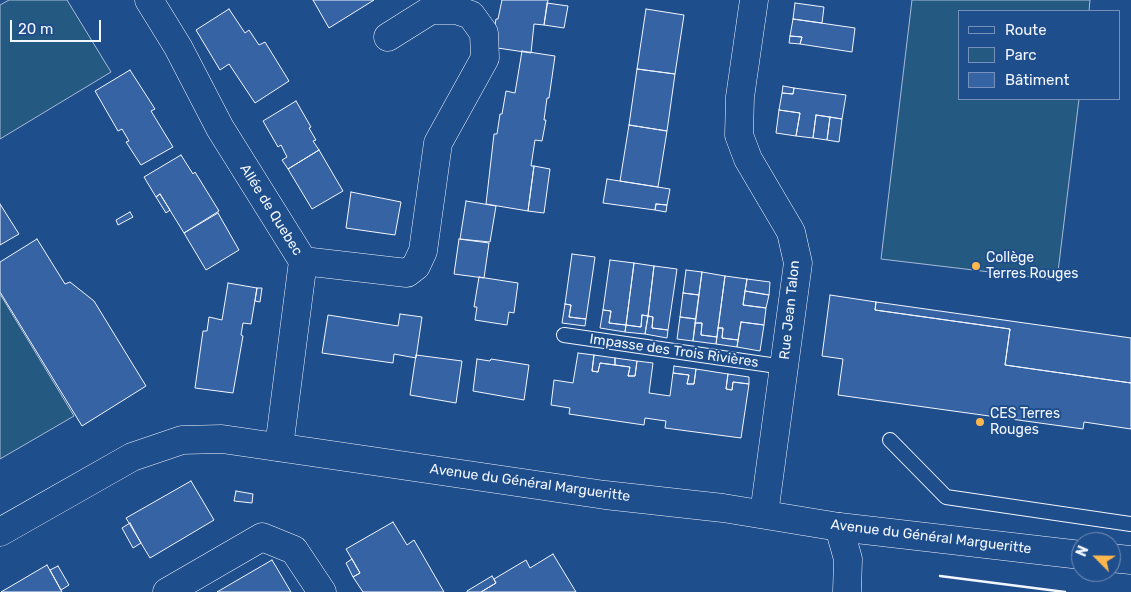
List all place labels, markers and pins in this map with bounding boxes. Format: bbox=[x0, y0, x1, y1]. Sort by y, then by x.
place label: Collège Terres Rouges bbox=[986, 250, 1078, 282]
marker: Collège Terres Rouges bbox=[970, 260, 982, 272]
place label: CES Terres Rouges bbox=[990, 406, 1060, 438]
marker: CES Terres Rouges bbox=[974, 416, 986, 428]

